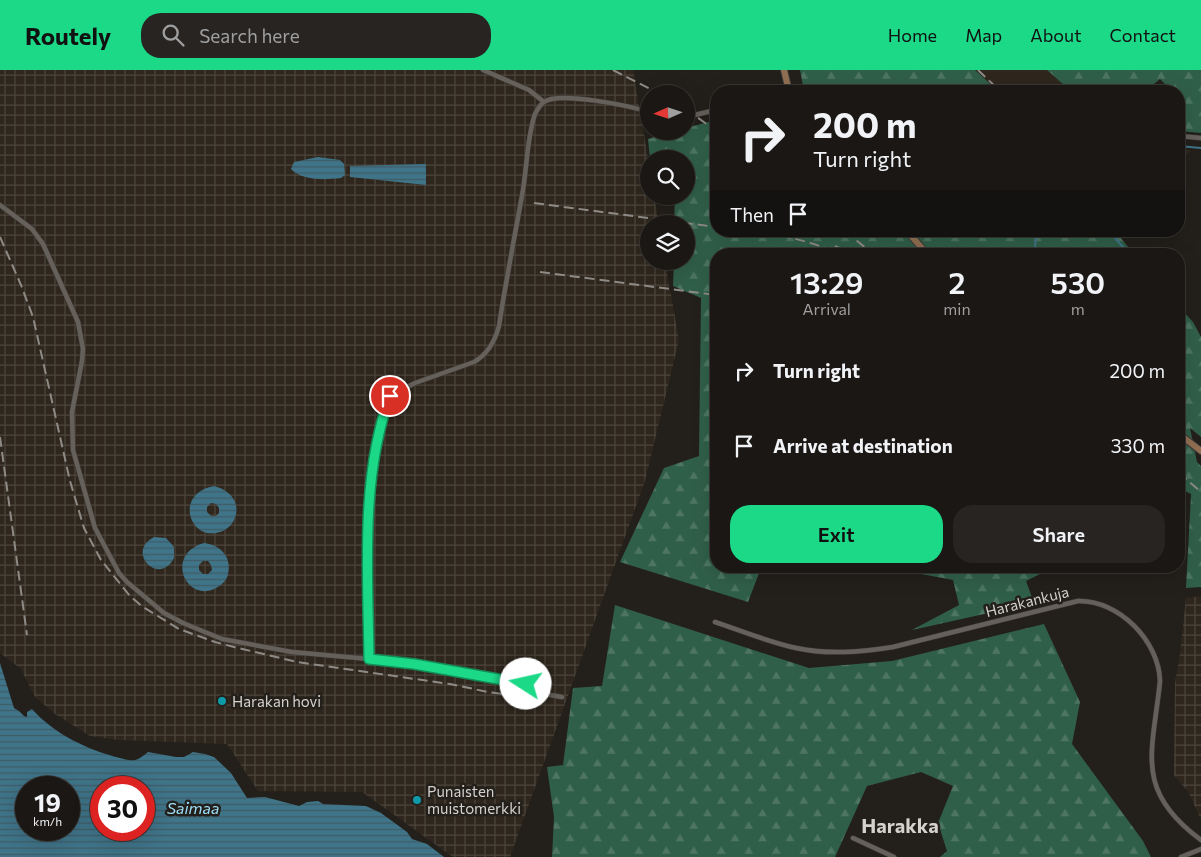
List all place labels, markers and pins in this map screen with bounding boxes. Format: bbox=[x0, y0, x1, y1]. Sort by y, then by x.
pin bbox=[369, 375, 411, 417]
place label: Harakan hovi bbox=[232, 692, 321, 710]
marker: Harakan hovi bbox=[216, 695, 228, 707]
place label: Punaisten muistomerkki bbox=[427, 782, 521, 817]
marker: Punaisten muistomerkki bbox=[411, 794, 423, 806]

